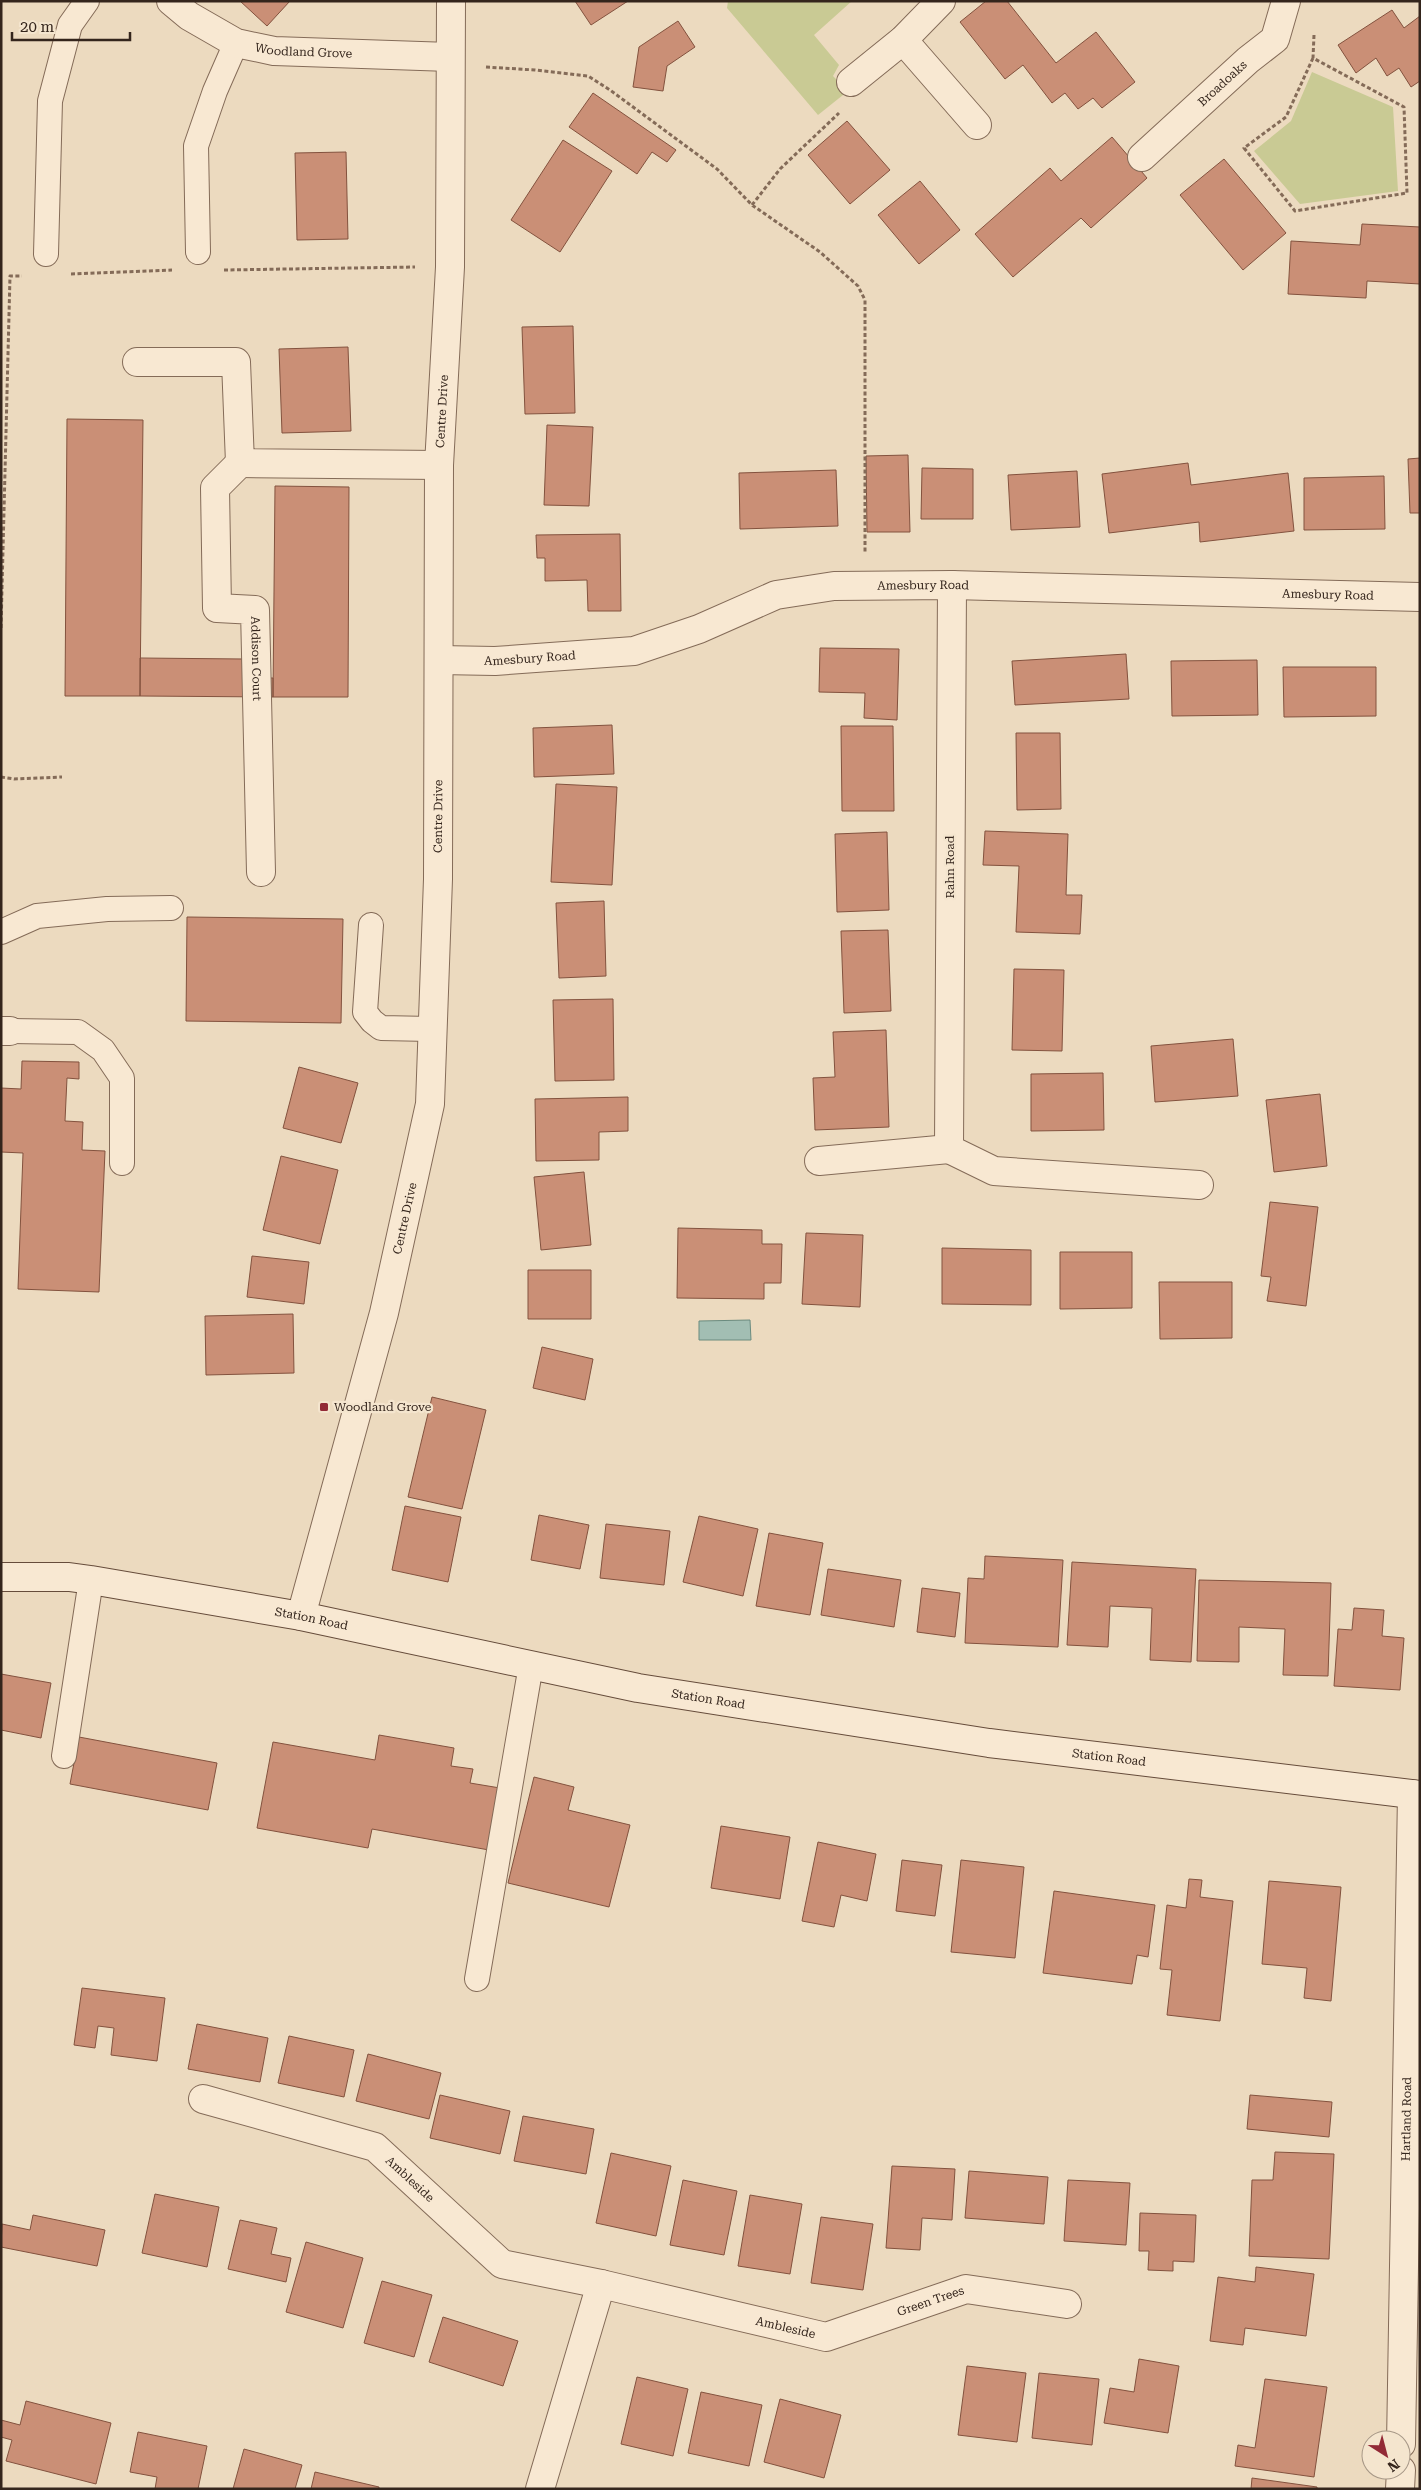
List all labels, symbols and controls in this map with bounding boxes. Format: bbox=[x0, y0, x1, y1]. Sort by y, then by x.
scale bar bbox=[12, 10, 130, 42]
text: 20 m bbox=[20, 18, 55, 36]
street label: Woodland Grove bbox=[254, 40, 353, 61]
street label: Broadoaks bbox=[1195, 57, 1250, 109]
street label: Centre Drive bbox=[433, 374, 451, 448]
street label: Amesbury Road bbox=[877, 578, 969, 593]
street label: Amesbury Road bbox=[1282, 586, 1374, 603]
street label: Addison Court bbox=[248, 616, 264, 702]
street label: Amesbury Road bbox=[484, 648, 576, 668]
street label: Centre Drive bbox=[431, 779, 445, 853]
street label: Rahn Road bbox=[943, 835, 957, 898]
street label: Centre Drive bbox=[390, 1181, 420, 1256]
place label: Woodland Grove bbox=[334, 1400, 432, 1414]
marker: Woodland Grove bbox=[318, 1401, 330, 1413]
street label: Station Road bbox=[274, 1605, 350, 1633]
street label: Station Road bbox=[671, 1686, 746, 1712]
street label: Station Road bbox=[1071, 1746, 1147, 1769]
street label: Hartland Road bbox=[1399, 2077, 1414, 2161]
street label: Ambleside bbox=[383, 2153, 437, 2205]
street label: Green Trees bbox=[895, 2283, 966, 2319]
street label: Ambleside bbox=[754, 2314, 817, 2341]
north arrow bbox=[1361, 2430, 1411, 2480]
text: N bbox=[1384, 2456, 1403, 2475]

